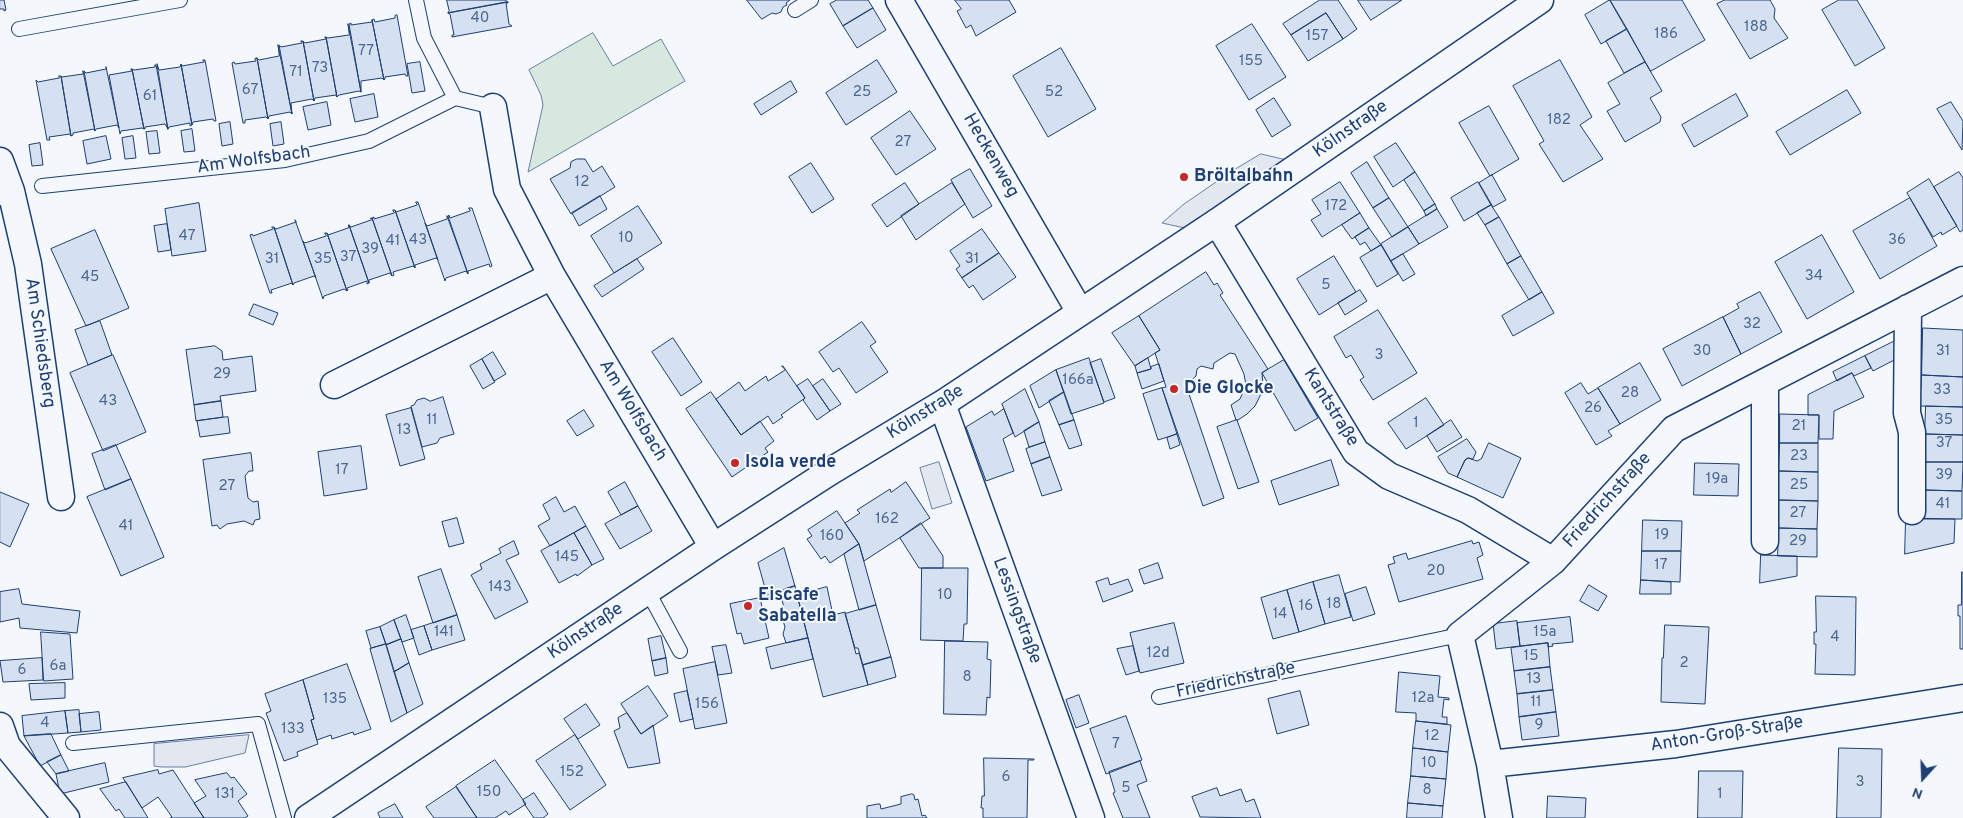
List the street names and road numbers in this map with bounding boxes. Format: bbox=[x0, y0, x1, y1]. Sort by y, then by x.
street label: Kölnstraße bbox=[1309, 96, 1393, 164]
street label: Heckenweg bbox=[957, 110, 1023, 202]
street label: Am Wolfsbach bbox=[196, 142, 312, 180]
street label: Am Schiedsberg bbox=[19, 276, 59, 410]
street label: Am Wolfsbach bbox=[593, 356, 671, 466]
street label: Kantstraße bbox=[1298, 365, 1362, 451]
street label: Kölnstraße bbox=[884, 381, 968, 445]
street label: Friedrichstraße bbox=[1559, 449, 1657, 553]
street label: Lessingstraße bbox=[987, 555, 1045, 667]
street label: Kölnstraße bbox=[544, 599, 628, 665]
street label: Friedrichstraße bbox=[1175, 658, 1297, 704]
street label: Anton-Groß-Straße bbox=[1649, 712, 1805, 758]

